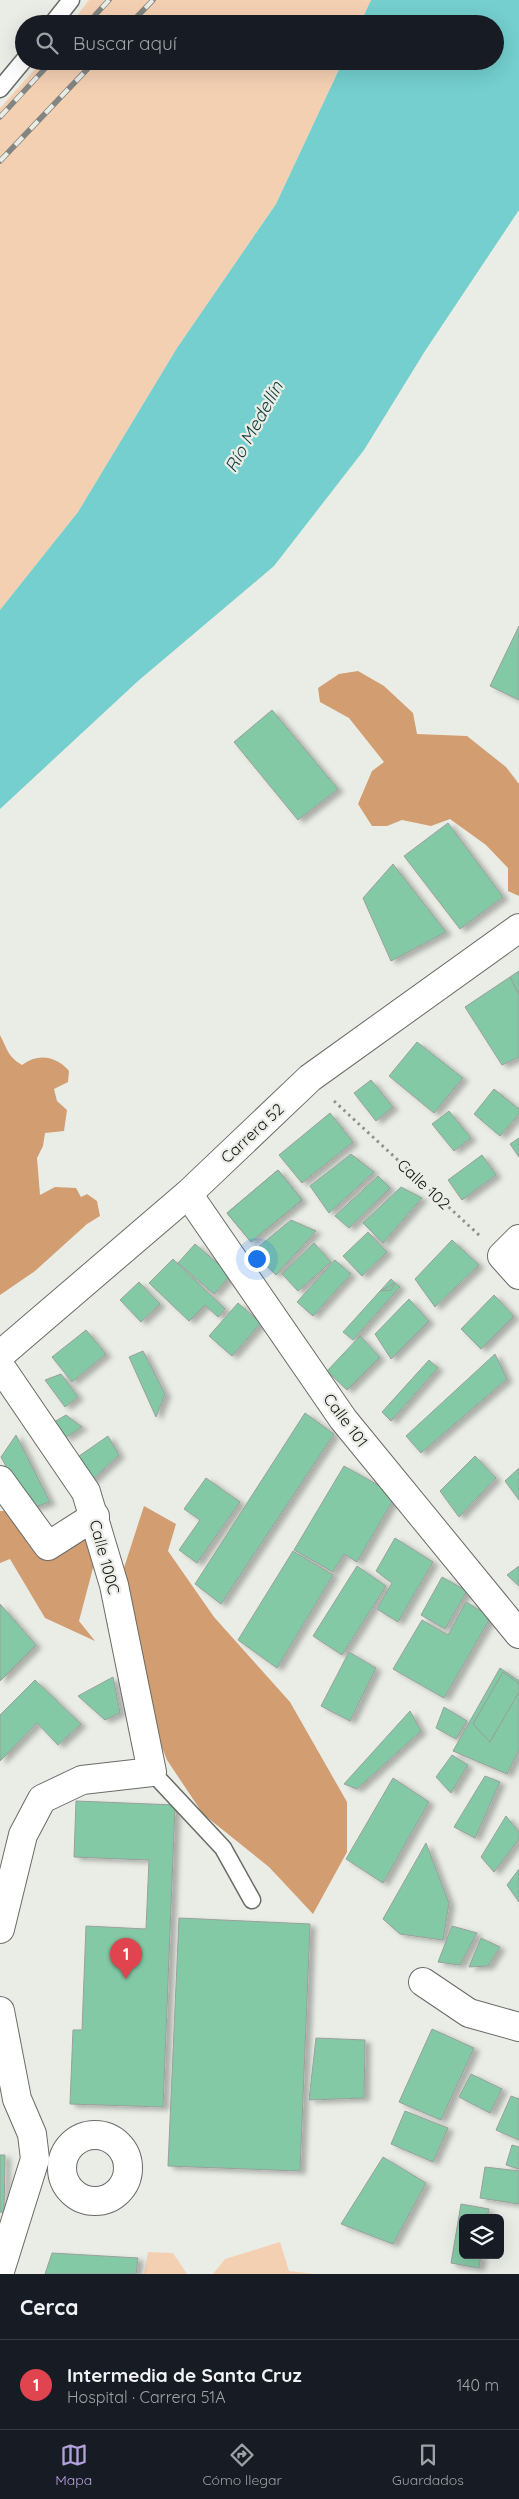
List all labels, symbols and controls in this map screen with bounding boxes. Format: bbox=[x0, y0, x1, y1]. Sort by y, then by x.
search box bbox=[15, 15, 504, 70]
icon: search bbox=[33, 29, 61, 57]
text: Buscar aquí bbox=[73, 31, 177, 55]
water label: Río Medellín bbox=[219, 377, 288, 476]
street label: Carrera 52 bbox=[216, 1099, 288, 1167]
street label: Calle 102 bbox=[393, 1155, 455, 1214]
your location bbox=[244, 1246, 270, 1272]
street label: Calle 101 bbox=[319, 1389, 373, 1451]
street label: Calle 100C bbox=[85, 1518, 125, 1596]
pin: 1 bbox=[110, 1938, 142, 1979]
map controls bbox=[459, 2214, 504, 2259]
button: layers bbox=[459, 2214, 504, 2259]
text: Cerca bbox=[20, 2294, 78, 2320]
text: Intermedia de Santa Cruz bbox=[67, 2363, 302, 2387]
text: 1 bbox=[33, 2375, 39, 2395]
text: 140 m bbox=[456, 2375, 499, 2395]
text: Hospital · Carrera 51A bbox=[67, 2387, 226, 2407]
tab: Mapa bbox=[55, 2441, 92, 2489]
tab: Cómo llegar bbox=[202, 2441, 282, 2489]
tab: Guardados bbox=[392, 2441, 464, 2489]

